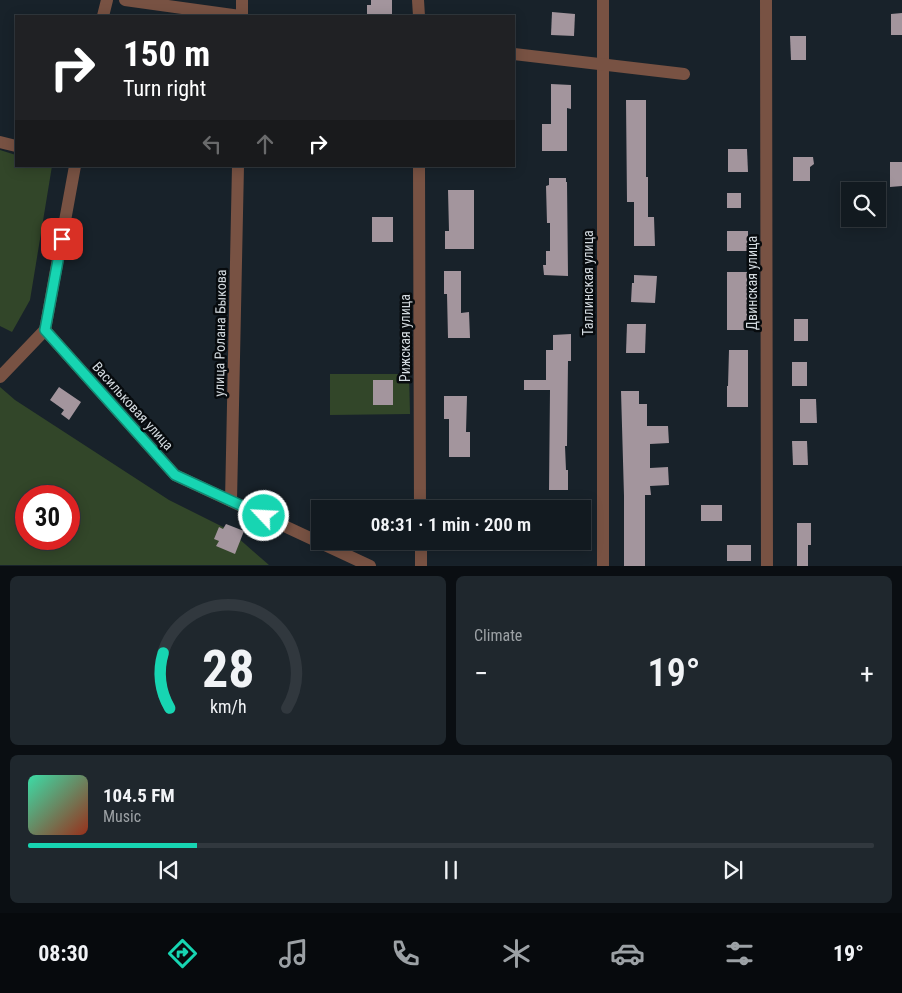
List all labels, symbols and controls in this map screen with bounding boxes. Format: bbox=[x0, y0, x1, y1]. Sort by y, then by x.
text: 150 m bbox=[123, 34, 210, 75]
icon: right bbox=[40, 35, 105, 100]
text: Turn right bbox=[123, 76, 206, 101]
icon: left bbox=[198, 130, 226, 158]
icon: ahead bbox=[251, 130, 279, 158]
icon: right bbox=[304, 130, 332, 158]
map controls bbox=[841, 182, 886, 227]
button: search bbox=[841, 182, 886, 227]
pin bbox=[41, 218, 83, 260]
icon: arrive bbox=[48, 225, 76, 253]
street label: Таллинская улица bbox=[580, 230, 596, 336]
street label: Двинская улица bbox=[744, 236, 760, 330]
street label: улица Ролана Быкова bbox=[211, 269, 229, 397]
street label: Рижская улица bbox=[397, 294, 413, 382]
street label: Васильковая улица bbox=[89, 359, 177, 453]
speed limit sign: 30 bbox=[15, 485, 80, 550]
position arrow bbox=[237, 489, 289, 541]
text: 08:31 · 1 min · 200 m bbox=[371, 513, 531, 536]
text: Climate bbox=[474, 626, 522, 645]
text: 28 bbox=[202, 639, 254, 700]
text: 19° bbox=[648, 651, 700, 695]
text: − bbox=[474, 657, 488, 690]
text: + bbox=[860, 657, 874, 690]
text: km/h bbox=[210, 696, 246, 717]
text: 104.5 FM bbox=[103, 784, 175, 807]
text: Music bbox=[103, 807, 141, 826]
icon: previous bbox=[155, 856, 183, 884]
icon: pause bbox=[437, 856, 465, 884]
icon: next bbox=[719, 856, 747, 884]
icon: directions bbox=[165, 936, 200, 971]
icon: music bbox=[276, 936, 311, 971]
icon: phone bbox=[388, 936, 423, 971]
icon: climate bbox=[499, 936, 534, 971]
icon: car bbox=[610, 936, 645, 971]
icon: filters bbox=[722, 936, 757, 971]
text: 08:30 bbox=[38, 941, 89, 966]
text: 19° bbox=[833, 941, 864, 966]

